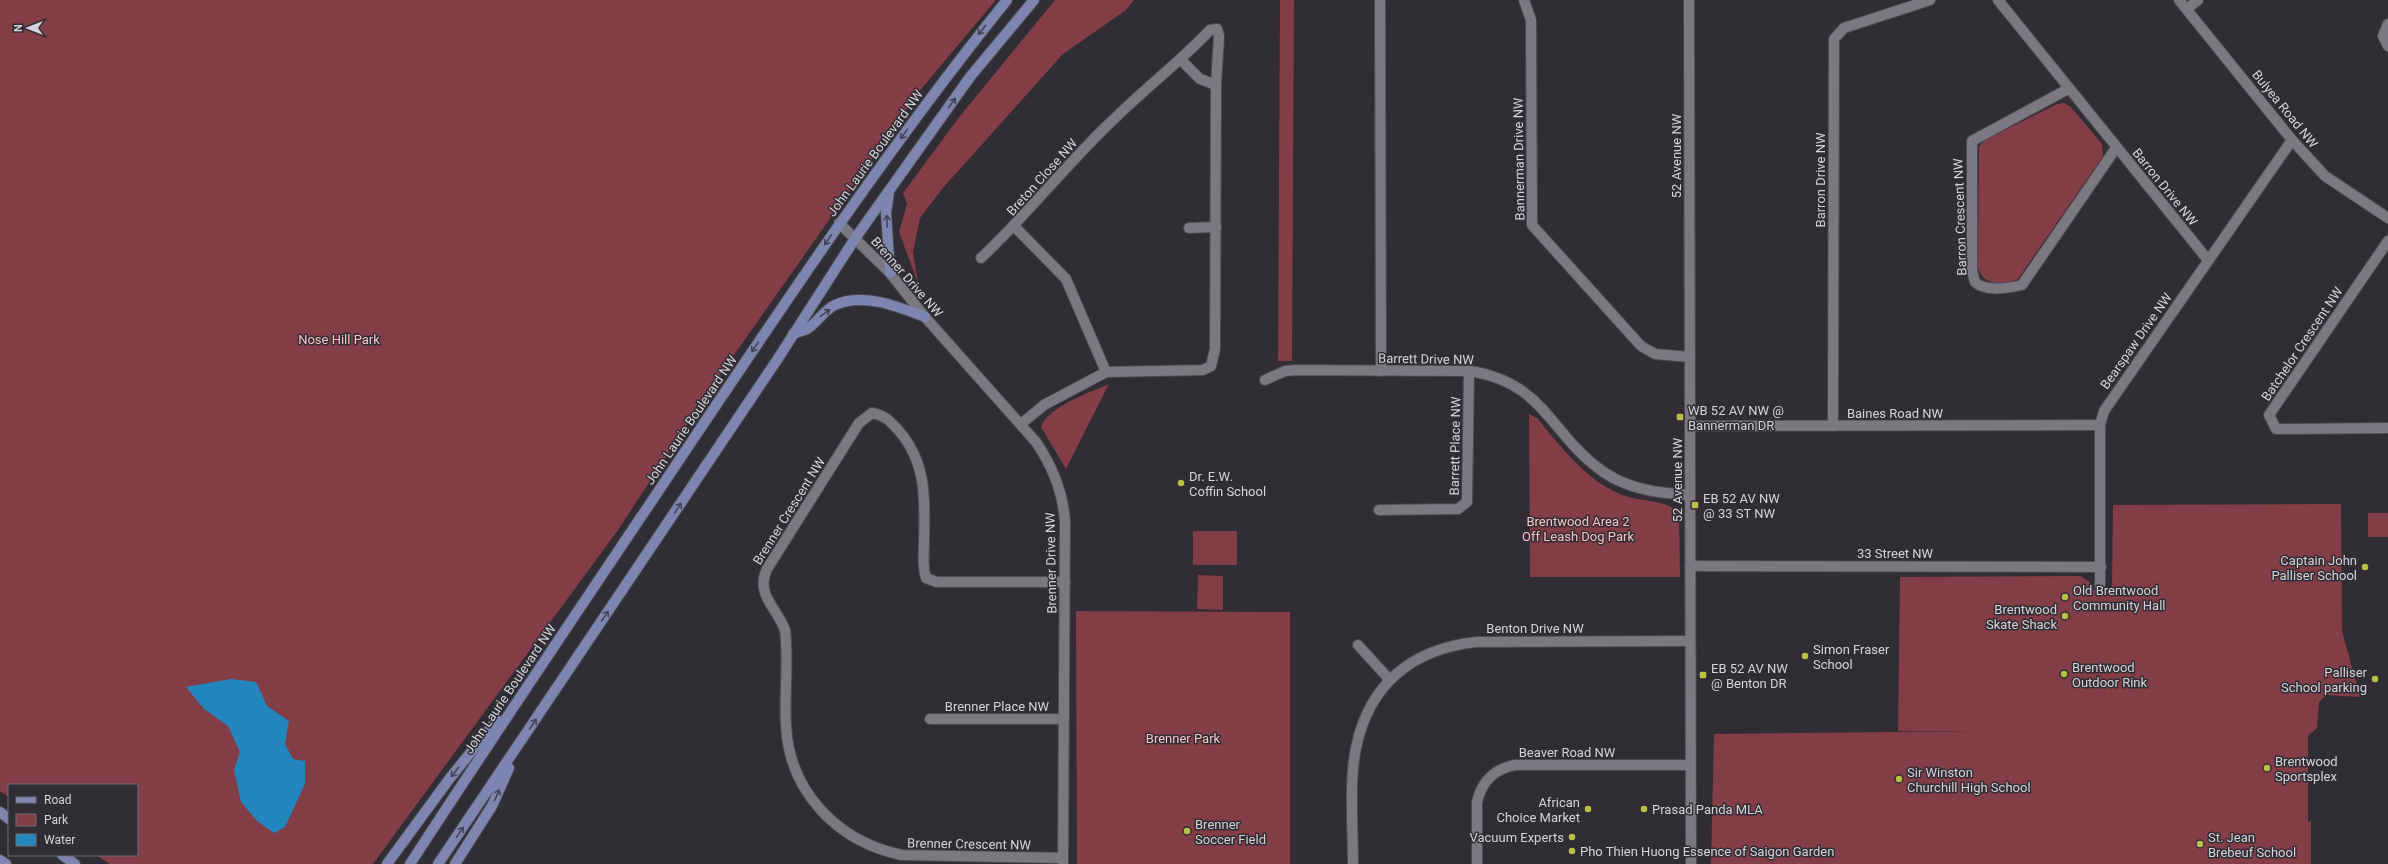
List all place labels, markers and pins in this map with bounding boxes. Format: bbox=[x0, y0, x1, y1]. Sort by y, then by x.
place label: WB 52 AV NW @ Bannerman DR bbox=[1688, 403, 1784, 433]
marker: WB 52 AV NW @ Bannerman DR bbox=[1675, 412, 1685, 422]
place label: Dr. E.W. Coffin School bbox=[1189, 469, 1266, 499]
marker: Dr. E.W. Coffin School bbox=[1176, 478, 1186, 488]
place label: EB 52 AV NW @ 33 ST NW bbox=[1703, 491, 1780, 521]
marker: EB 52 AV NW @ 33 ST NW bbox=[1690, 500, 1700, 510]
place label: Captain John Palliser School bbox=[2271, 553, 2357, 583]
marker: Captain John Palliser School bbox=[2360, 562, 2370, 572]
place label: Old Brentwood Community Hall bbox=[2073, 583, 2165, 613]
marker: Old Brentwood Community Hall bbox=[2060, 592, 2070, 602]
place label: Brentwood Skate Shack bbox=[1986, 602, 2057, 632]
marker: Brentwood Skate Shack bbox=[2060, 611, 2070, 621]
place label: Simon Fraser School bbox=[1813, 642, 1890, 672]
marker: Simon Fraser School bbox=[1800, 651, 1810, 661]
place label: Brentwood Outdoor Rink bbox=[2072, 660, 2148, 690]
place label: EB 52 AV NW @ Benton DR bbox=[1711, 661, 1788, 691]
place label: Palliser School parking bbox=[2281, 665, 2368, 695]
marker: Brentwood Outdoor Rink bbox=[2059, 669, 2069, 679]
marker: EB 52 AV NW @ Benton DR bbox=[1698, 670, 1708, 680]
marker: Palliser School parking bbox=[2370, 674, 2380, 684]
place label: Brentwood Sportsplex bbox=[2275, 754, 2338, 784]
marker: Brentwood Sportsplex bbox=[2262, 763, 2272, 773]
place label: Sir Winston Churchill High School bbox=[1907, 765, 2031, 795]
marker: Sir Winston Churchill High School bbox=[1894, 774, 1904, 784]
place label: African Choice Market bbox=[1496, 795, 1580, 825]
place label: Prasad Panda MLA bbox=[1652, 802, 1763, 817]
marker: African Choice Market bbox=[1583, 804, 1593, 814]
marker: Prasad Panda MLA bbox=[1639, 804, 1649, 814]
place label: Brenner Soccer Field bbox=[1195, 817, 1266, 847]
marker: Brenner Soccer Field bbox=[1182, 826, 1192, 836]
place label: Vacuum Experts bbox=[1469, 830, 1564, 845]
place label: St. Jean Brebeuf School bbox=[2208, 830, 2296, 860]
marker: Vacuum Experts bbox=[1567, 832, 1577, 842]
marker: St. Jean Brebeuf School bbox=[2195, 839, 2205, 849]
place label: Pho Thien Huong Essence of Saigon Garden bbox=[1580, 844, 1834, 859]
marker: Pho Thien Huong Essence of Saigon Garden bbox=[1567, 846, 1577, 856]

